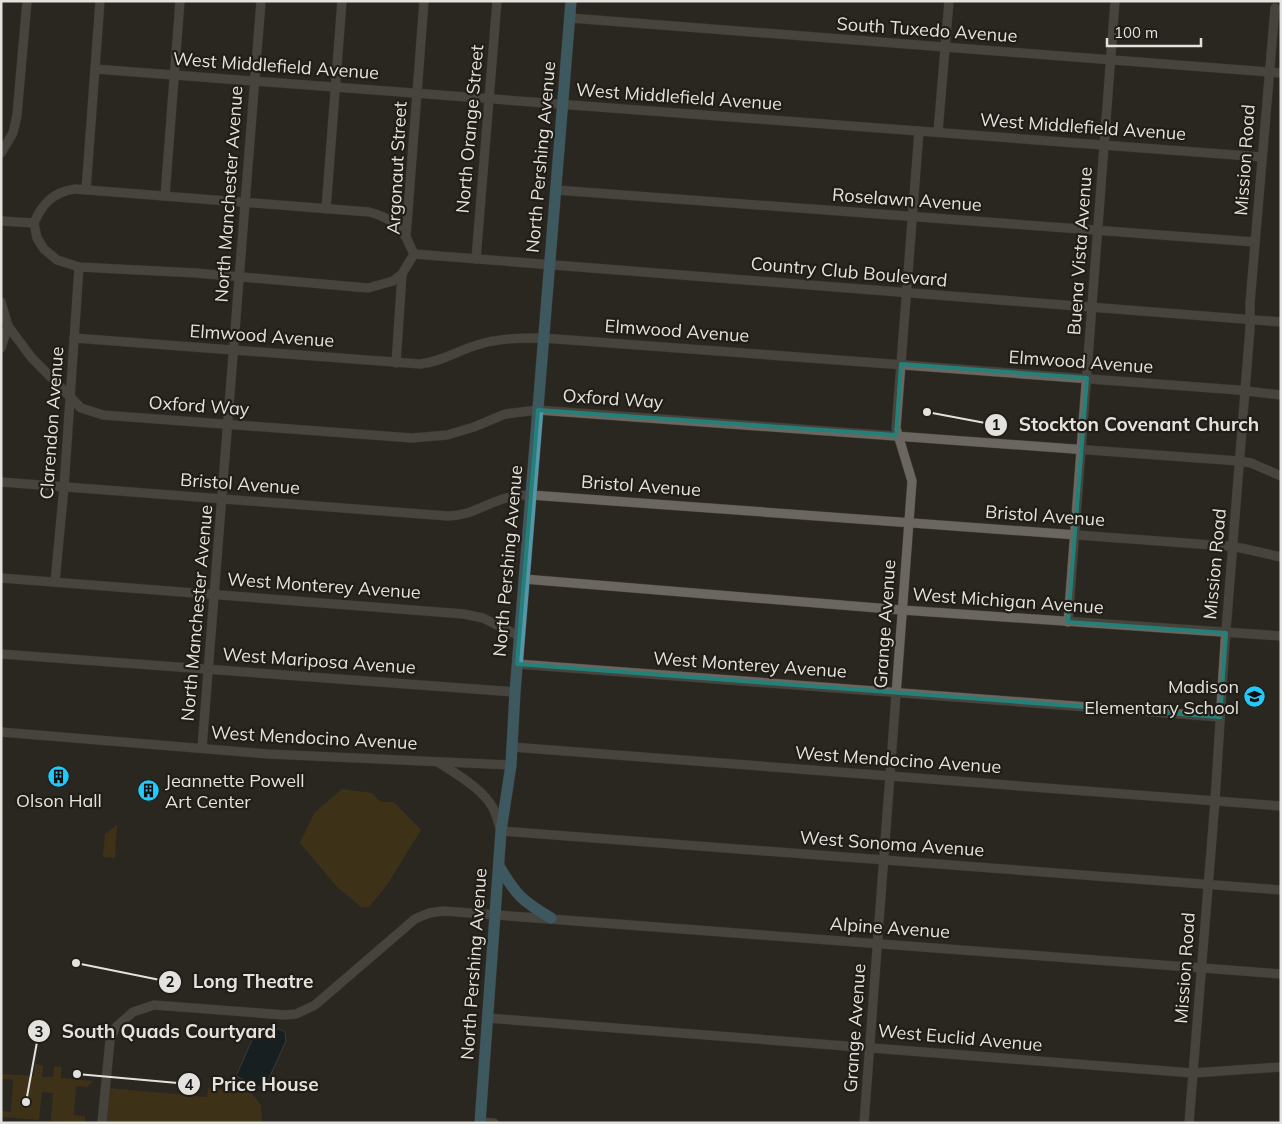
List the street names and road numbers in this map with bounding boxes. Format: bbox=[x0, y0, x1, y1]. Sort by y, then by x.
street label: South Tuxedo Avenue bbox=[836, 12, 1018, 47]
street label: North Orange Street bbox=[451, 44, 488, 214]
street label: West Middlefield Avenue bbox=[172, 47, 380, 84]
street label: North Pershing Avenue bbox=[521, 60, 560, 254]
street label: West Middlefield Avenue bbox=[575, 78, 783, 115]
street label: North Manchester Avenue bbox=[209, 85, 248, 303]
street label: Argonaut Street bbox=[382, 101, 411, 235]
street label: Mission Road bbox=[1229, 104, 1260, 216]
street label: West Middlefield Avenue bbox=[979, 108, 1187, 145]
street label: Buena Vista Avenue bbox=[1062, 166, 1097, 336]
street label: Roselawn Avenue bbox=[832, 183, 983, 216]
street label: Country Club Boulevard bbox=[750, 251, 948, 292]
street label: Elmwood Avenue bbox=[604, 314, 750, 347]
street label: Elmwood Avenue bbox=[189, 319, 335, 352]
street label: Elmwood Avenue bbox=[1008, 345, 1154, 378]
street label: Clarendon Avenue bbox=[35, 346, 68, 500]
street label: Oxford Way bbox=[562, 384, 665, 414]
street label: Oxford Way bbox=[148, 391, 251, 421]
street label: North Pershing Avenue bbox=[488, 464, 527, 658]
street label: Bristol Avenue bbox=[179, 468, 301, 499]
street label: Bristol Avenue bbox=[580, 470, 702, 501]
street label: Bristol Avenue bbox=[984, 500, 1106, 531]
street label: North Manchester Avenue bbox=[176, 504, 217, 722]
street label: Mission Road bbox=[1198, 507, 1231, 621]
street label: Grange Avenue bbox=[869, 559, 900, 689]
street label: West Monterey Avenue bbox=[227, 567, 422, 604]
street label: West Michigan Avenue bbox=[912, 582, 1104, 619]
street label: West Mariposa Avenue bbox=[222, 642, 417, 679]
street label: West Monterey Avenue bbox=[653, 646, 848, 683]
street label: West Mendocino Avenue bbox=[210, 721, 418, 754]
street label: West Mendocino Avenue bbox=[794, 741, 1002, 778]
street label: West Sonoma Avenue bbox=[799, 826, 985, 861]
street label: North Pershing Avenue bbox=[455, 867, 492, 1061]
street label: Alpine Avenue bbox=[829, 912, 951, 943]
street label: Mission Road bbox=[1169, 912, 1200, 1024]
street label: Grange Avenue bbox=[839, 963, 870, 1093]
street label: West Euclid Avenue bbox=[877, 1019, 1043, 1056]

